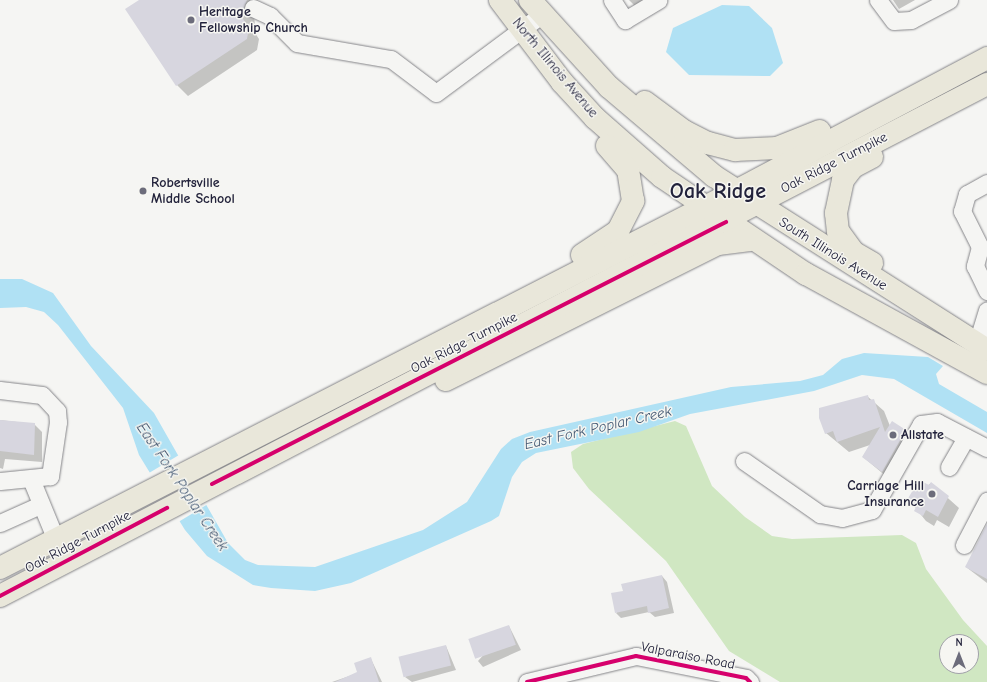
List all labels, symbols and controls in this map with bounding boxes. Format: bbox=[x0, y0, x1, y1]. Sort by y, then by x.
place label: Heritage Fellowship Church bbox=[199, 4, 308, 36]
marker: Heritage Fellowship Church bbox=[186, 15, 196, 25]
street label: North Illinois Avenue bbox=[509, 15, 601, 121]
street label: Oak Ridge Turnpike bbox=[778, 129, 890, 197]
place label: Robertsville Middle School bbox=[151, 175, 235, 208]
district label: Oak Ridge bbox=[670, 179, 766, 205]
marker: Robertsville Middle School bbox=[138, 186, 148, 196]
street label: South Illinois Avenue bbox=[776, 214, 890, 294]
street label: Oak Ridge Turnpike bbox=[408, 309, 520, 377]
water label: East Fork Poplar Creek bbox=[522, 402, 674, 454]
water label: East Fork Poplar Creek bbox=[132, 419, 232, 555]
place label: Allstate bbox=[901, 427, 944, 443]
marker: Allstate bbox=[888, 430, 898, 440]
place label: Carriage Hill Insurance bbox=[847, 478, 924, 510]
marker: Carriage Hill Insurance bbox=[927, 489, 937, 499]
street label: Oak Ridge Turnpike bbox=[22, 507, 134, 577]
north arrow bbox=[939, 634, 979, 674]
text: N bbox=[955, 636, 963, 649]
street label: Valparaiso Road bbox=[640, 639, 736, 673]

